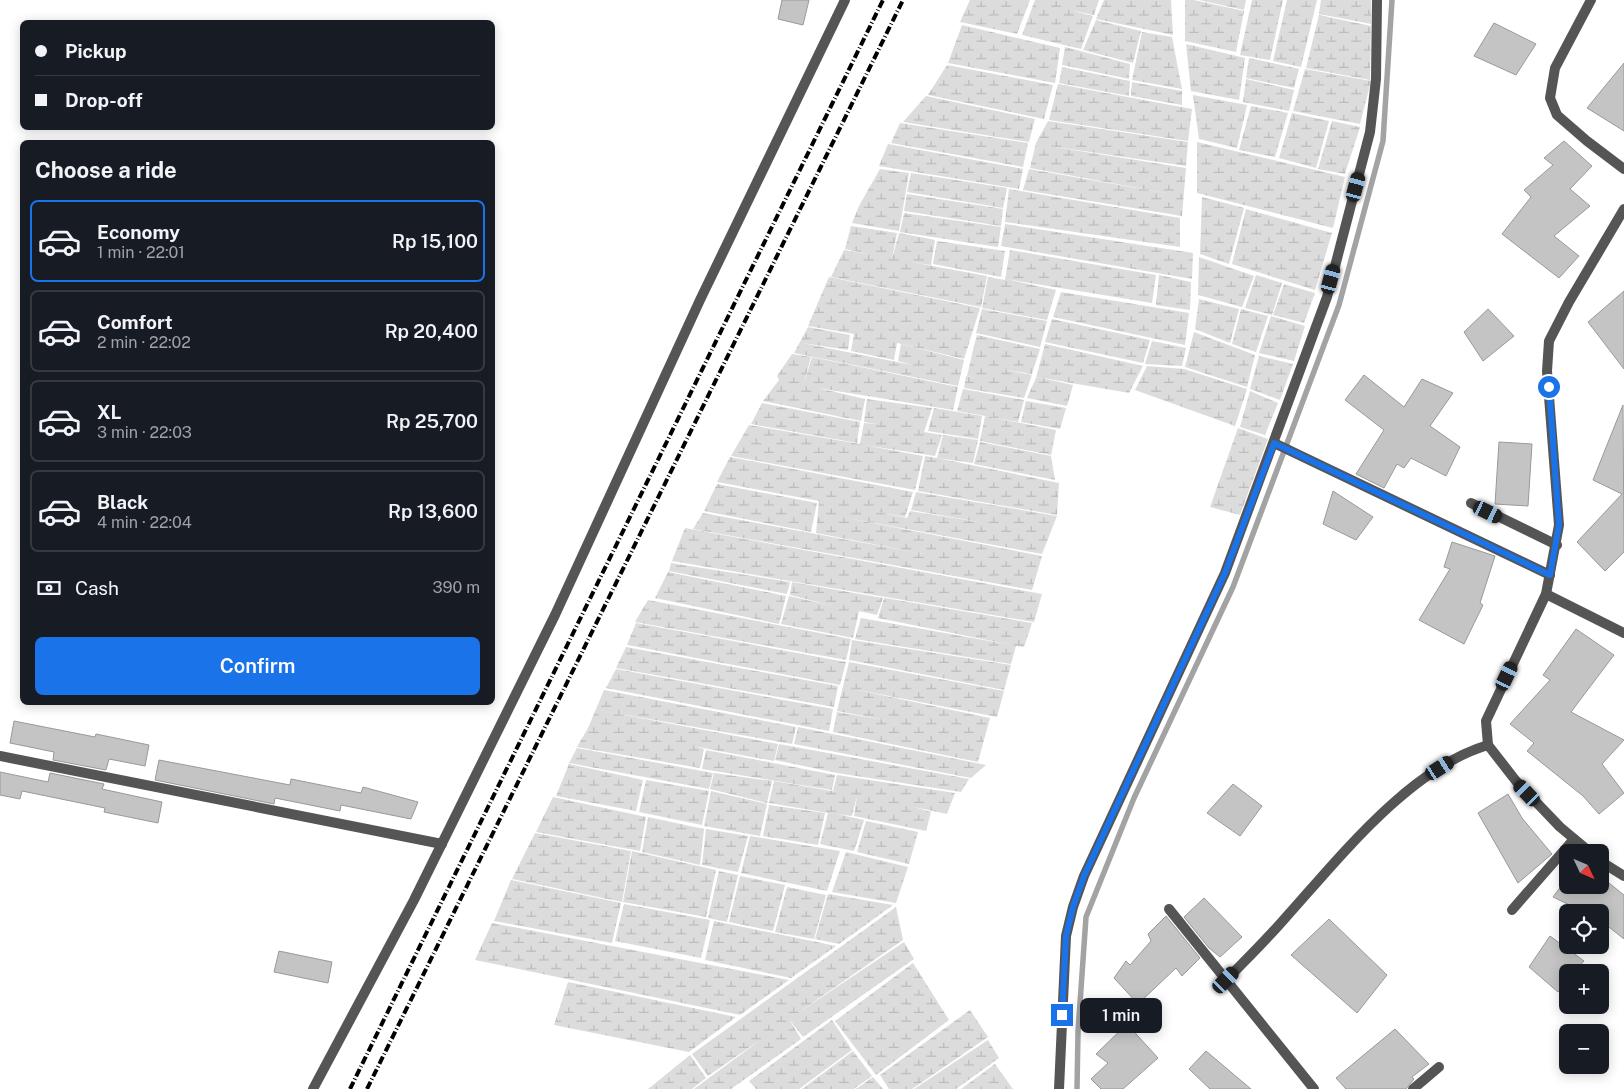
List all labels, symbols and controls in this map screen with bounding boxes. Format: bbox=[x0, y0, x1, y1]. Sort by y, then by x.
text: Pickup bbox=[65, 40, 127, 62]
text: Drop-off bbox=[65, 89, 142, 111]
text: Choose a ride bbox=[35, 157, 177, 183]
car bbox=[1344, 171, 1367, 203]
icon: car bbox=[37, 219, 82, 264]
text: Economy bbox=[97, 221, 180, 243]
text: Rp 15,100 bbox=[392, 230, 478, 252]
text: 1 min · 22:01 bbox=[97, 243, 185, 262]
car bbox=[1319, 263, 1342, 295]
icon: car bbox=[37, 309, 82, 354]
text: Comfort bbox=[97, 311, 173, 333]
text: Rp 20,400 bbox=[385, 320, 478, 342]
text: 2 min · 22:02 bbox=[97, 333, 191, 352]
route start bbox=[1538, 376, 1560, 398]
icon: car bbox=[37, 399, 82, 444]
text: XL bbox=[97, 401, 122, 423]
text: Rp 25,700 bbox=[386, 410, 478, 432]
text: 3 min · 22:03 bbox=[97, 423, 192, 442]
icon: car bbox=[37, 489, 82, 534]
text: Black bbox=[97, 491, 148, 513]
car bbox=[1471, 499, 1504, 525]
text: Rp 13,600 bbox=[388, 500, 478, 522]
text: 4 min · 22:04 bbox=[97, 513, 192, 532]
icon: cash bbox=[35, 574, 63, 602]
text: Cash bbox=[75, 577, 119, 599]
text: 390 m bbox=[433, 578, 480, 597]
button: Confirm bbox=[35, 637, 480, 695]
car bbox=[1493, 659, 1520, 693]
car bbox=[1423, 754, 1456, 782]
car bbox=[1511, 777, 1542, 809]
north arrow bbox=[1559, 844, 1609, 894]
map controls bbox=[1559, 844, 1609, 1074]
button: locate bbox=[1559, 904, 1609, 954]
car bbox=[1210, 964, 1241, 996]
button: + bbox=[1559, 964, 1609, 1014]
callout: 1 min bbox=[1080, 998, 1162, 1032]
route end bbox=[1051, 1004, 1073, 1026]
text: 1 min bbox=[1102, 1006, 1140, 1025]
button: − bbox=[1559, 1024, 1609, 1074]

